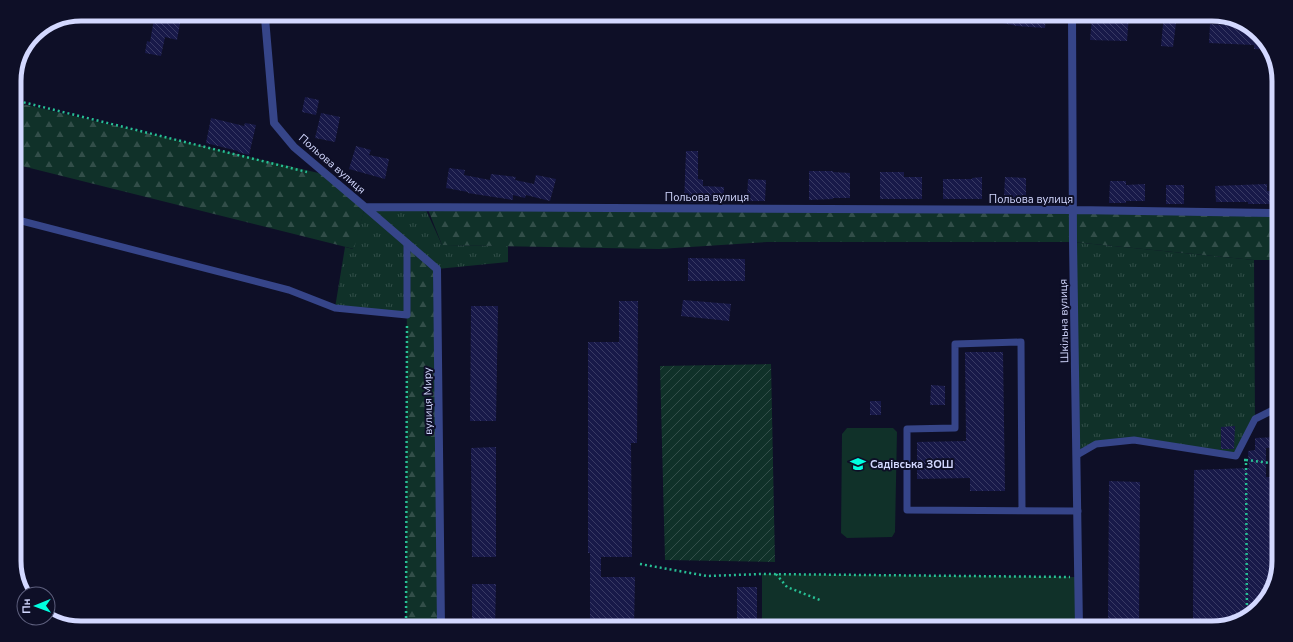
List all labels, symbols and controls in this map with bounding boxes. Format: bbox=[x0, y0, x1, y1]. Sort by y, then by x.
street label: Польова вулиця bbox=[295, 131, 369, 197]
street label: Польова вулиця bbox=[665, 190, 749, 205]
street label: Польова вулиця bbox=[989, 192, 1073, 207]
street label: Шкільна вулиця bbox=[1056, 279, 1072, 363]
street label: вулиця Миру bbox=[420, 367, 436, 435]
school or university icon: Садівська ЗОШ bbox=[849, 455, 867, 473]
place label: Садівська ЗОШ bbox=[870, 457, 954, 472]
north arrow bbox=[16, 586, 56, 626]
text: Пн bbox=[19, 598, 34, 614]

